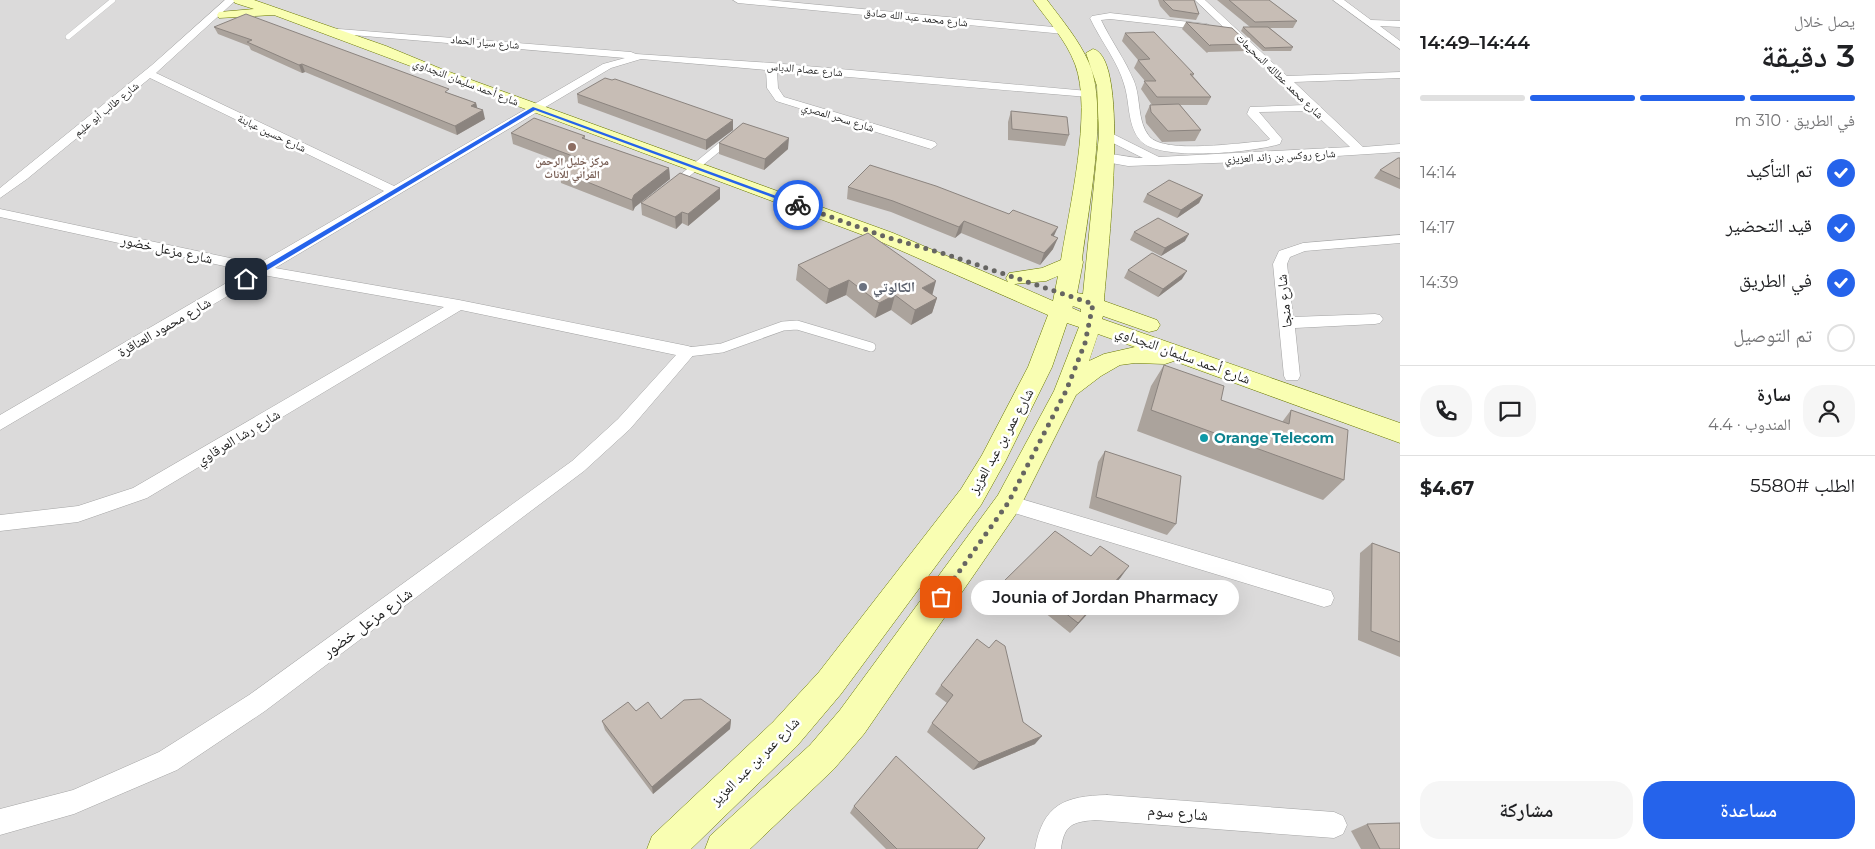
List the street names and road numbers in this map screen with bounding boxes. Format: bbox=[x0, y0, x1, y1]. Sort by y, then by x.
street label: شارع محمد عبد الله صادق bbox=[863, 5, 969, 29]
street label: شارع محمد عطالله السحيمات bbox=[1233, 31, 1327, 121]
street label: شارع سيار الحماد bbox=[450, 32, 520, 52]
street label: شارع أحمد سليمان النجداوي bbox=[411, 55, 521, 110]
street label: شارع عصام الدباس bbox=[766, 59, 844, 79]
street label: شارع طالب أبو عليم bbox=[71, 78, 142, 140]
street label: شارع سحر المصري bbox=[800, 99, 876, 136]
street label: شارع حسين عبابنة bbox=[235, 111, 309, 155]
street label: شارع روكس بن زائد العزيزي bbox=[1224, 146, 1336, 168]
street label: شارع مزعل خضور bbox=[118, 230, 214, 268]
street label: شارع منجا bbox=[1272, 273, 1297, 329]
street label: شارع محمود العناقرة bbox=[114, 293, 214, 362]
street label: شارع أحمد سليمان النجداوي bbox=[1112, 322, 1253, 390]
street label: شارع عمر بن عبد العزيز bbox=[964, 385, 1038, 498]
street label: شارع رشا العرقاوي bbox=[193, 405, 284, 471]
street label: شارع مزعل خضور bbox=[318, 583, 417, 663]
street label: شارع عمر بن عبد العزيز bbox=[706, 713, 804, 810]
street label: شارع سوم bbox=[1147, 800, 1209, 826]

